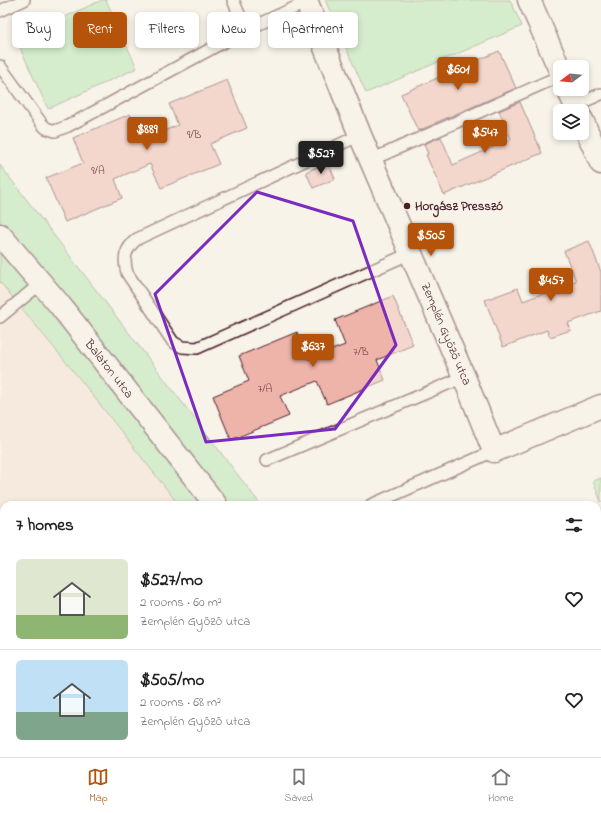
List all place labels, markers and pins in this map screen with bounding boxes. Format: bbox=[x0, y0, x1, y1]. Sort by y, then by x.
pin: $601 bbox=[434, 57, 482, 91]
pin: $889 bbox=[123, 117, 171, 151]
pin: $547 bbox=[461, 120, 509, 154]
pin: $527 bbox=[297, 141, 345, 175]
place label: Horgász Presszó bbox=[415, 197, 503, 218]
marker: Horgász Presszó bbox=[402, 201, 412, 211]
pin: $505 bbox=[407, 223, 455, 257]
pin: $457 bbox=[527, 268, 575, 302]
pin: $637 bbox=[289, 334, 337, 368]

